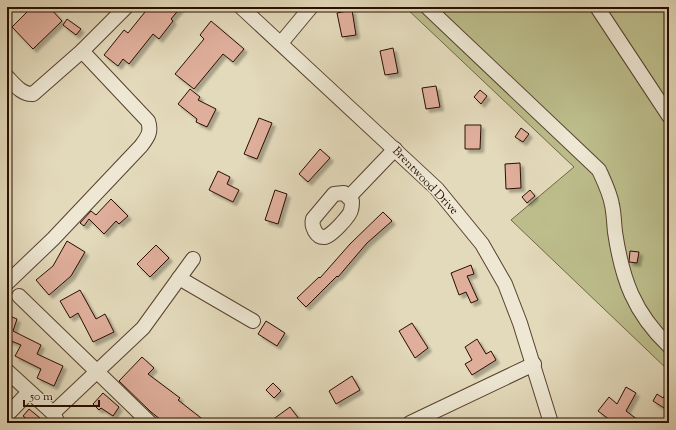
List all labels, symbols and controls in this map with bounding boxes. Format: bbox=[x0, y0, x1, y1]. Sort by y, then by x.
street label: Brentwood Drive bbox=[388, 143, 463, 219]
scale bar bbox=[24, 382, 99, 408]
text: 50 m bbox=[29, 388, 53, 406]

